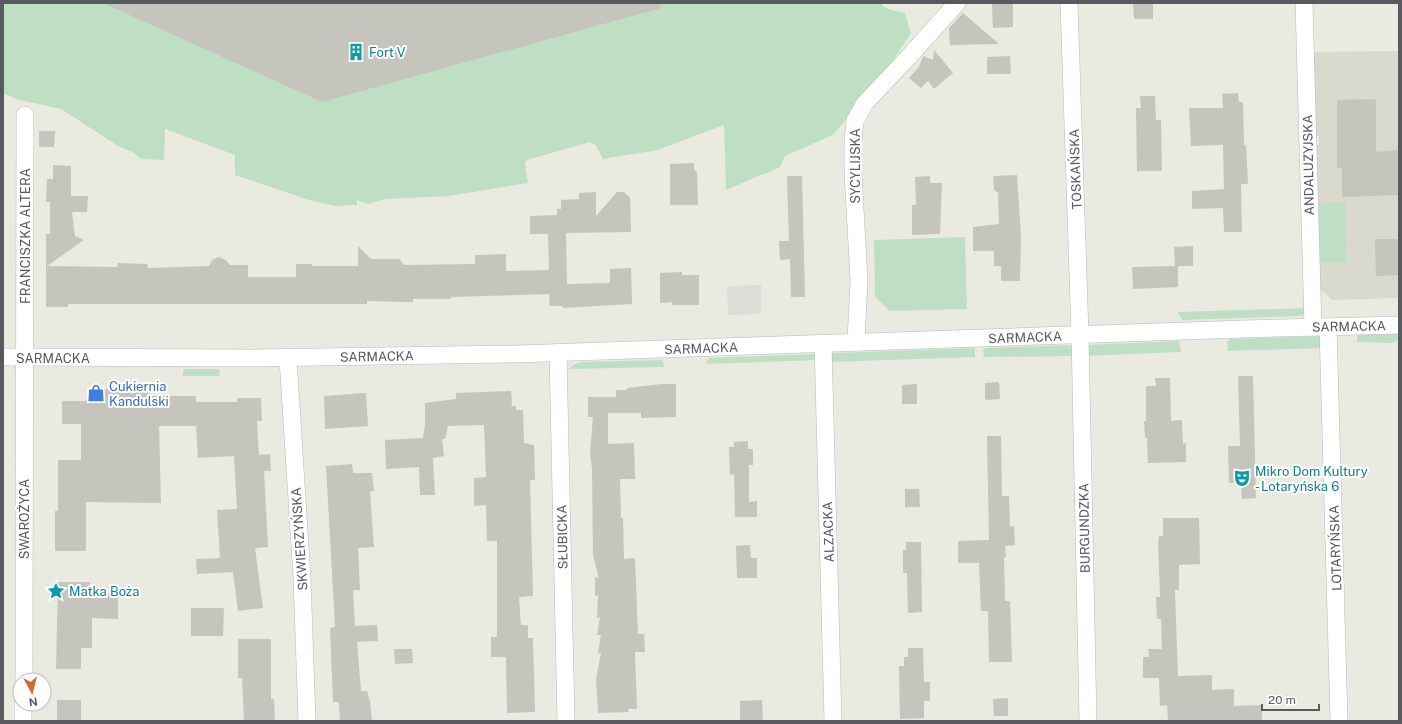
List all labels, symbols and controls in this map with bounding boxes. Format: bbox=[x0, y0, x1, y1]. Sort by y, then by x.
building icon: Fort V bbox=[346, 42, 366, 62]
place label: Fort V bbox=[369, 45, 406, 60]
street label: ANDALUZYJSKA bbox=[1300, 115, 1317, 215]
street label: SYCYLIJSKA bbox=[848, 128, 863, 204]
street label: TOSKAŃSKA bbox=[1066, 128, 1084, 210]
street label: FRANCISZKA ALTERA bbox=[18, 168, 33, 304]
street label: SARMACKA bbox=[1312, 318, 1386, 335]
street label: SARMACKA bbox=[988, 329, 1062, 346]
street label: SARMACKA bbox=[664, 340, 738, 357]
street label: SARMACKA bbox=[340, 348, 414, 365]
street label: SARMACKA bbox=[16, 351, 90, 366]
place label: Cukiernia Kandulski bbox=[109, 379, 169, 409]
shop icon: Cukiernia Kandulski bbox=[86, 383, 106, 403]
place label: Mikro Dom Kultury - Lotaryńska 6 bbox=[1255, 464, 1368, 494]
theatre icon: Mikro Dom Kultury - Lotaryńska 6 bbox=[1232, 468, 1252, 488]
street label: SWAROŻYCA bbox=[17, 479, 32, 559]
street label: BURGUNDZKA bbox=[1076, 483, 1093, 573]
street label: SKWIERZYŃSKA bbox=[287, 487, 311, 591]
street label: ALZACKA bbox=[820, 501, 837, 563]
street label: SŁUBICKA bbox=[554, 504, 571, 569]
street label: LOTARYŃSKA bbox=[1326, 505, 1344, 591]
place icon: Matka Boża bbox=[46, 581, 66, 601]
place label: Matka Boża bbox=[69, 584, 139, 599]
north arrow bbox=[12, 672, 52, 712]
scale bar bbox=[1262, 686, 1319, 712]
text: 20 m bbox=[1268, 693, 1296, 707]
text: N bbox=[28, 695, 38, 708]

